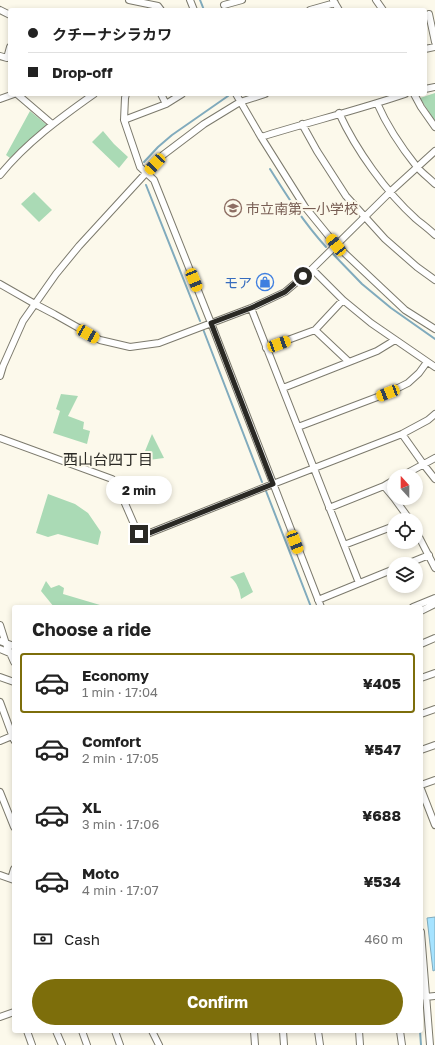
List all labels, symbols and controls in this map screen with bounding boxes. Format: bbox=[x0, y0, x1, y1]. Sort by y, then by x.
text: クチーナシラカワ bbox=[52, 25, 172, 43]
text: Drop-off bbox=[52, 63, 112, 81]
car bbox=[142, 151, 168, 177]
school or university icon: 市立南第一小学校 bbox=[223, 198, 243, 218]
place label: 市立南第一小学校 bbox=[246, 200, 358, 217]
car bbox=[324, 232, 348, 258]
car bbox=[184, 267, 204, 293]
route start bbox=[294, 267, 312, 285]
shop icon: モア bbox=[255, 272, 275, 292]
place label: モア bbox=[224, 274, 252, 291]
car bbox=[75, 323, 101, 345]
car bbox=[266, 334, 292, 354]
car bbox=[375, 383, 401, 403]
district label: 西山台四丁目 bbox=[63, 450, 153, 468]
north arrow bbox=[387, 469, 423, 505]
map controls bbox=[387, 469, 423, 593]
callout: 2 min bbox=[106, 476, 172, 504]
text: 2 min bbox=[122, 482, 156, 498]
button: locate bbox=[387, 513, 423, 549]
route end bbox=[130, 525, 148, 543]
car bbox=[285, 529, 305, 555]
button: layers bbox=[387, 557, 423, 593]
text: Choose a ride bbox=[32, 618, 151, 640]
icon: car bbox=[34, 665, 70, 701]
text: Economy bbox=[82, 666, 149, 684]
text: ¥405 bbox=[363, 674, 401, 692]
text: 1 min · 17:04 bbox=[82, 684, 158, 700]
icon: car bbox=[34, 731, 70, 767]
text: Comfort bbox=[82, 732, 141, 750]
text: ¥547 bbox=[364, 740, 401, 758]
text: 2 min · 17:05 bbox=[82, 750, 159, 766]
icon: car bbox=[34, 797, 70, 833]
text: XL bbox=[82, 798, 101, 816]
text: ¥688 bbox=[362, 806, 401, 824]
text: 3 min · 17:06 bbox=[82, 816, 159, 832]
icon: car bbox=[34, 863, 70, 899]
text: Moto bbox=[82, 864, 119, 882]
text: ¥534 bbox=[363, 872, 401, 890]
text: 4 min · 17:07 bbox=[82, 882, 159, 898]
icon: cash bbox=[32, 928, 54, 950]
text: Cash bbox=[64, 930, 100, 948]
text: 460 m bbox=[364, 931, 403, 947]
button: Confirm bbox=[32, 979, 403, 1025]

